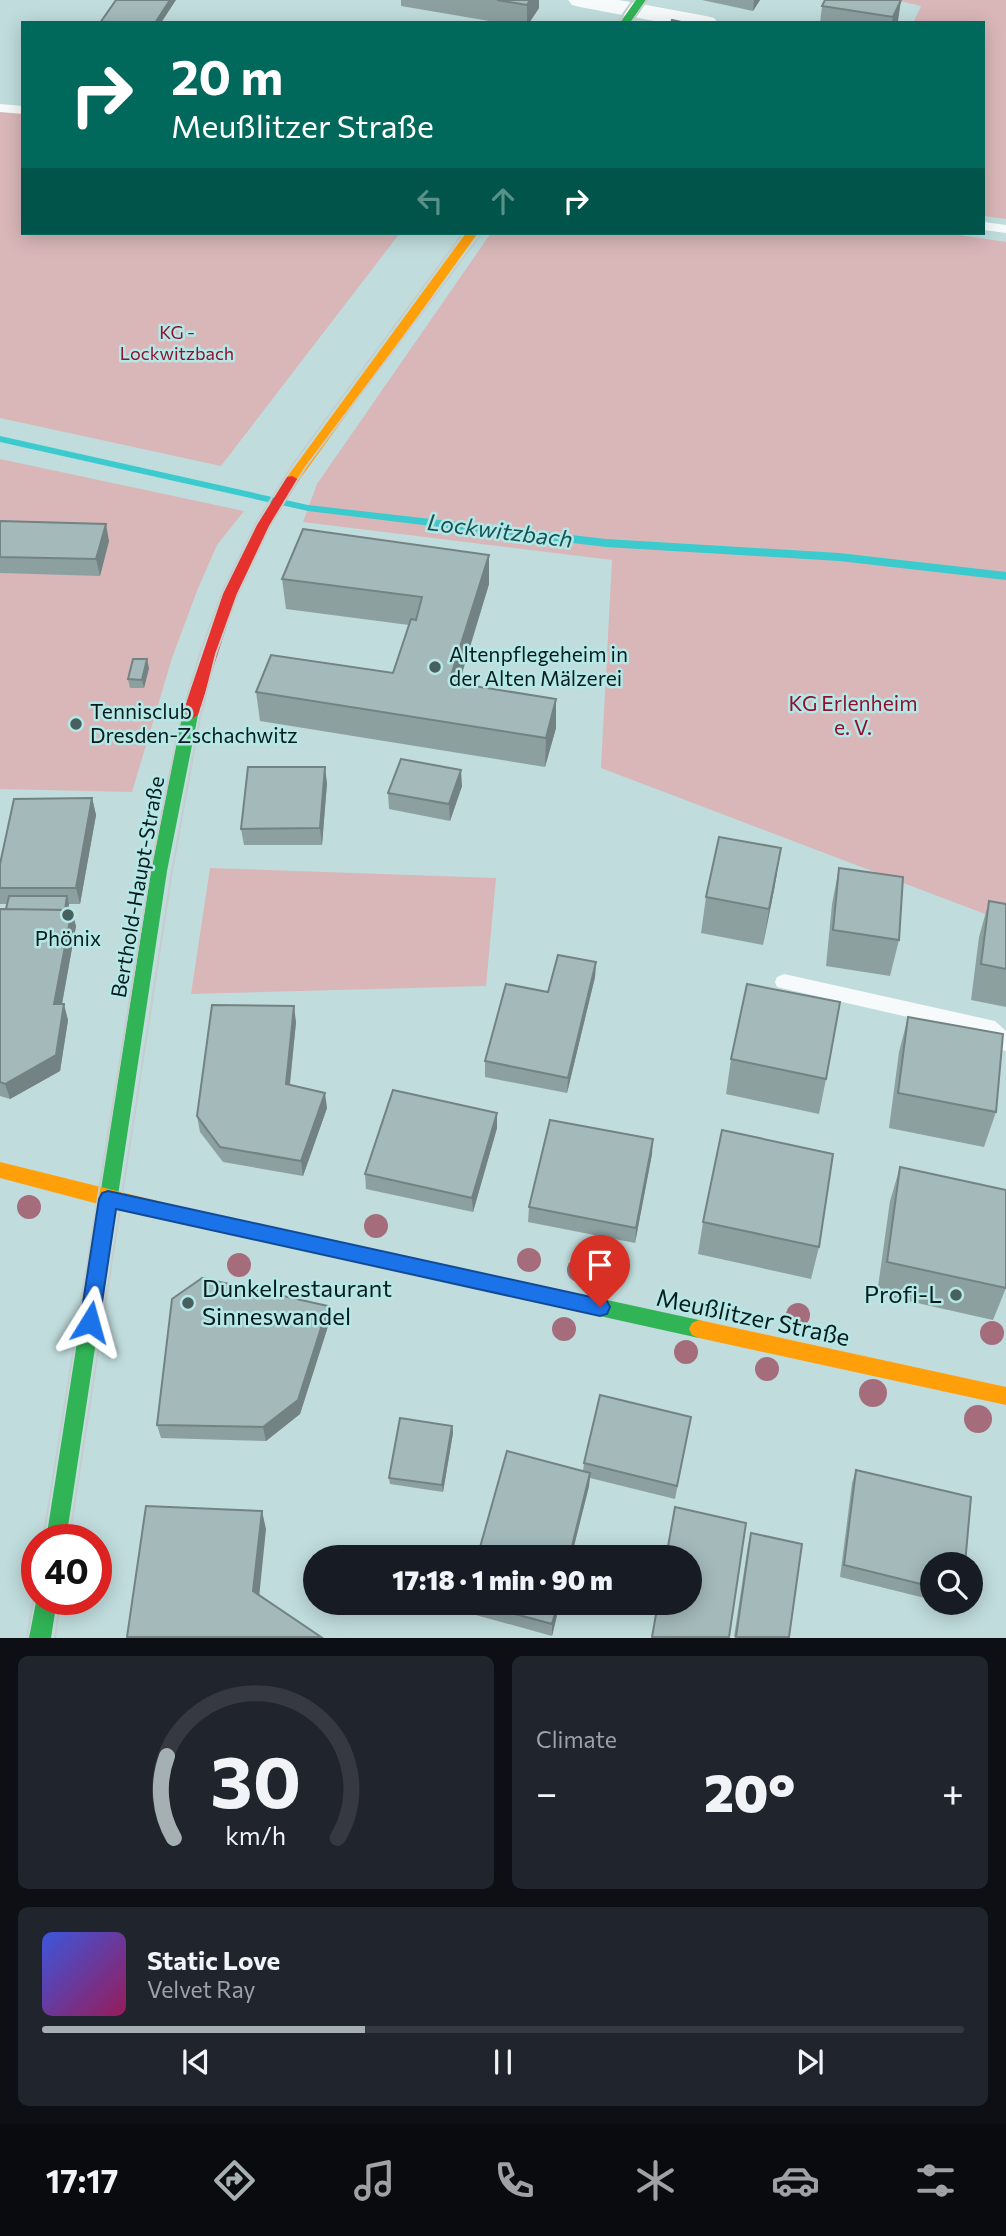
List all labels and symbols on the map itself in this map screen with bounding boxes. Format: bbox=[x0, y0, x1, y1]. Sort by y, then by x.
park label: KG - Lockwitzbach bbox=[120, 321, 234, 364]
water label: Lockwitzbach bbox=[426, 507, 574, 553]
place label: Altenpflegeheim in der Alten Mälzerei bbox=[449, 641, 628, 690]
marker: Altenpflegeheim in der Alten Mälzerei bbox=[427, 659, 443, 675]
park label: KG Erlenheim e. V. bbox=[789, 690, 917, 739]
place label: Tennisclub Dresden-Zschachwitz bbox=[90, 698, 298, 747]
marker: Tennisclub Dresden-Zschachwitz bbox=[68, 716, 84, 732]
street label: Berthold-Haupt-Straße bbox=[105, 774, 168, 999]
marker: Phönix bbox=[60, 907, 76, 923]
place label: Phönix bbox=[35, 925, 101, 950]
pin bbox=[570, 1235, 630, 1307]
place label: Dunkelrestaurant Sinneswandel bbox=[202, 1273, 392, 1330]
place label: Profi-L bbox=[864, 1279, 942, 1308]
street label: Meußlitzer Straße bbox=[654, 1282, 853, 1351]
position arrow bbox=[53, 1285, 127, 1359]
marker: Profi-L bbox=[948, 1287, 964, 1303]
marker: Dunkelrestaurant Sinneswandel bbox=[180, 1295, 196, 1311]
speed limit sign: 40 bbox=[21, 1524, 112, 1615]

